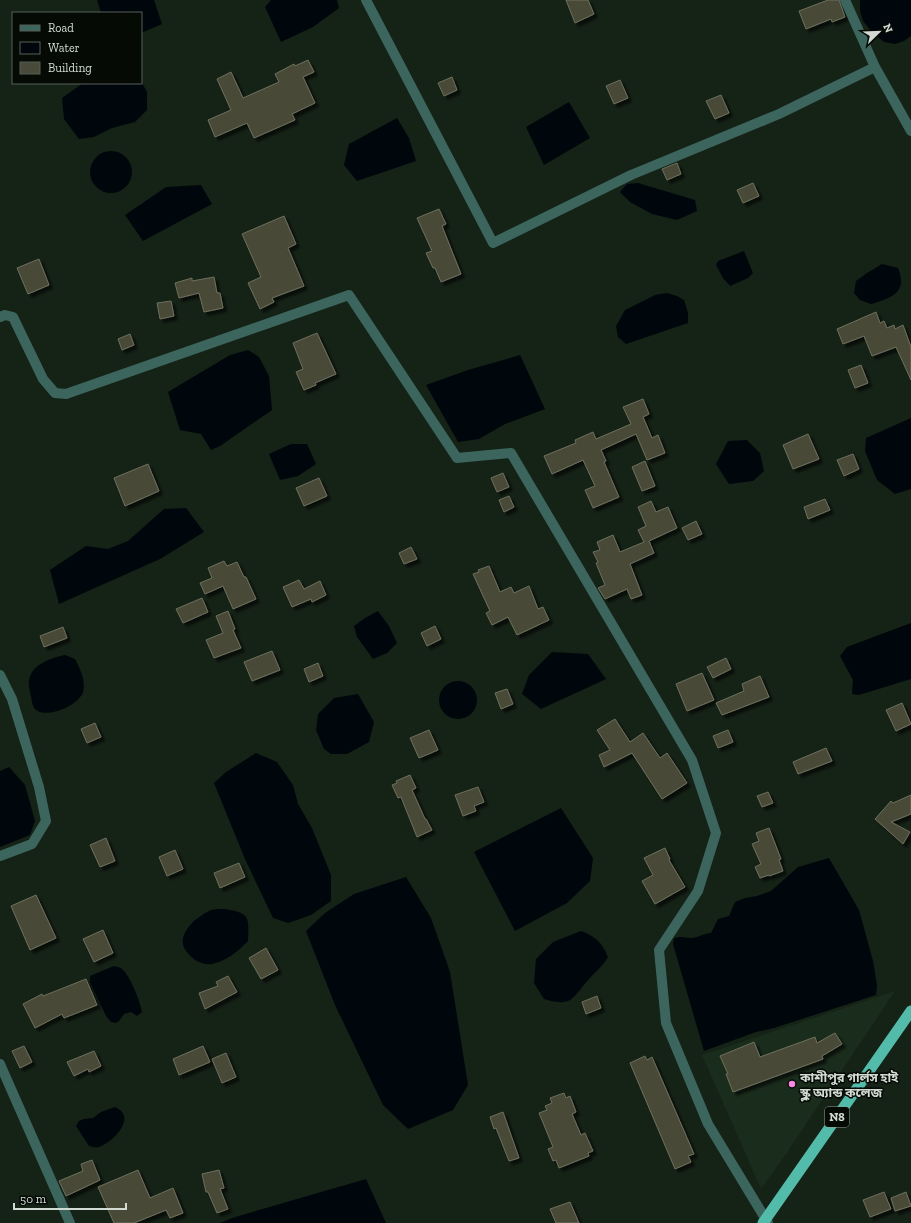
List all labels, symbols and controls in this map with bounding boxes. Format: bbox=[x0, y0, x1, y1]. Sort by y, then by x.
legend bbox=[12, 12, 142, 84]
north arrow bbox=[859, 12, 899, 52]
text: Road bbox=[48, 21, 74, 35]
text: N bbox=[880, 22, 896, 35]
text: Water bbox=[48, 41, 80, 55]
text: Building bbox=[48, 61, 92, 75]
place label: কাশীপুর গার্লস হাই স্কুল অ্যান্ড কলেজ bbox=[799, 1070, 899, 1102]
marker: কাশীপুর গার্লস হাই স্কুল অ্যান্ড কলেজ bbox=[787, 1079, 797, 1089]
road number: N8 bbox=[825, 1107, 849, 1127]
scale bar bbox=[14, 1185, 126, 1211]
text: 50 m bbox=[20, 1192, 47, 1206]

